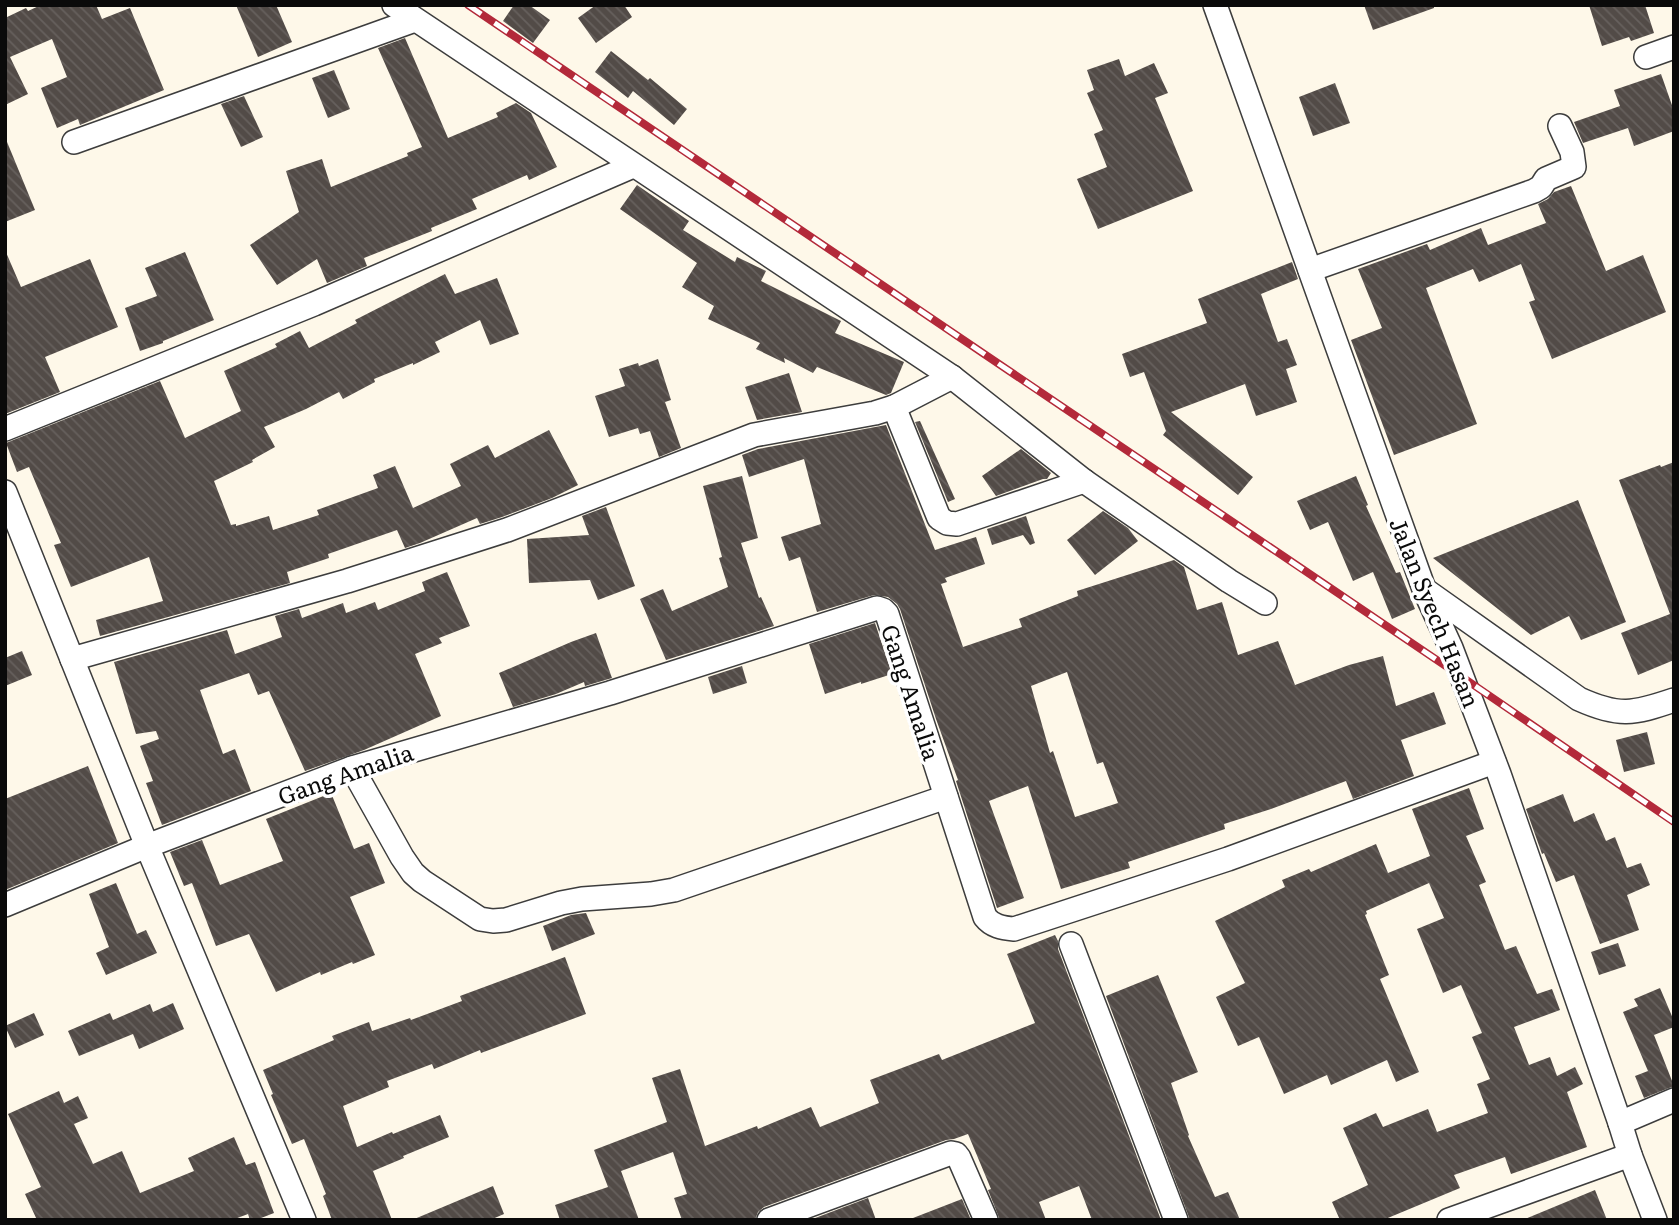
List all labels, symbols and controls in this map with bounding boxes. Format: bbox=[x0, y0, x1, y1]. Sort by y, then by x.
street label: Jalan Syech Hasan bbox=[1382, 512, 1490, 712]
street label: Gang Amalia bbox=[874, 620, 950, 765]
street label: Gang Amalia bbox=[273, 734, 418, 812]

